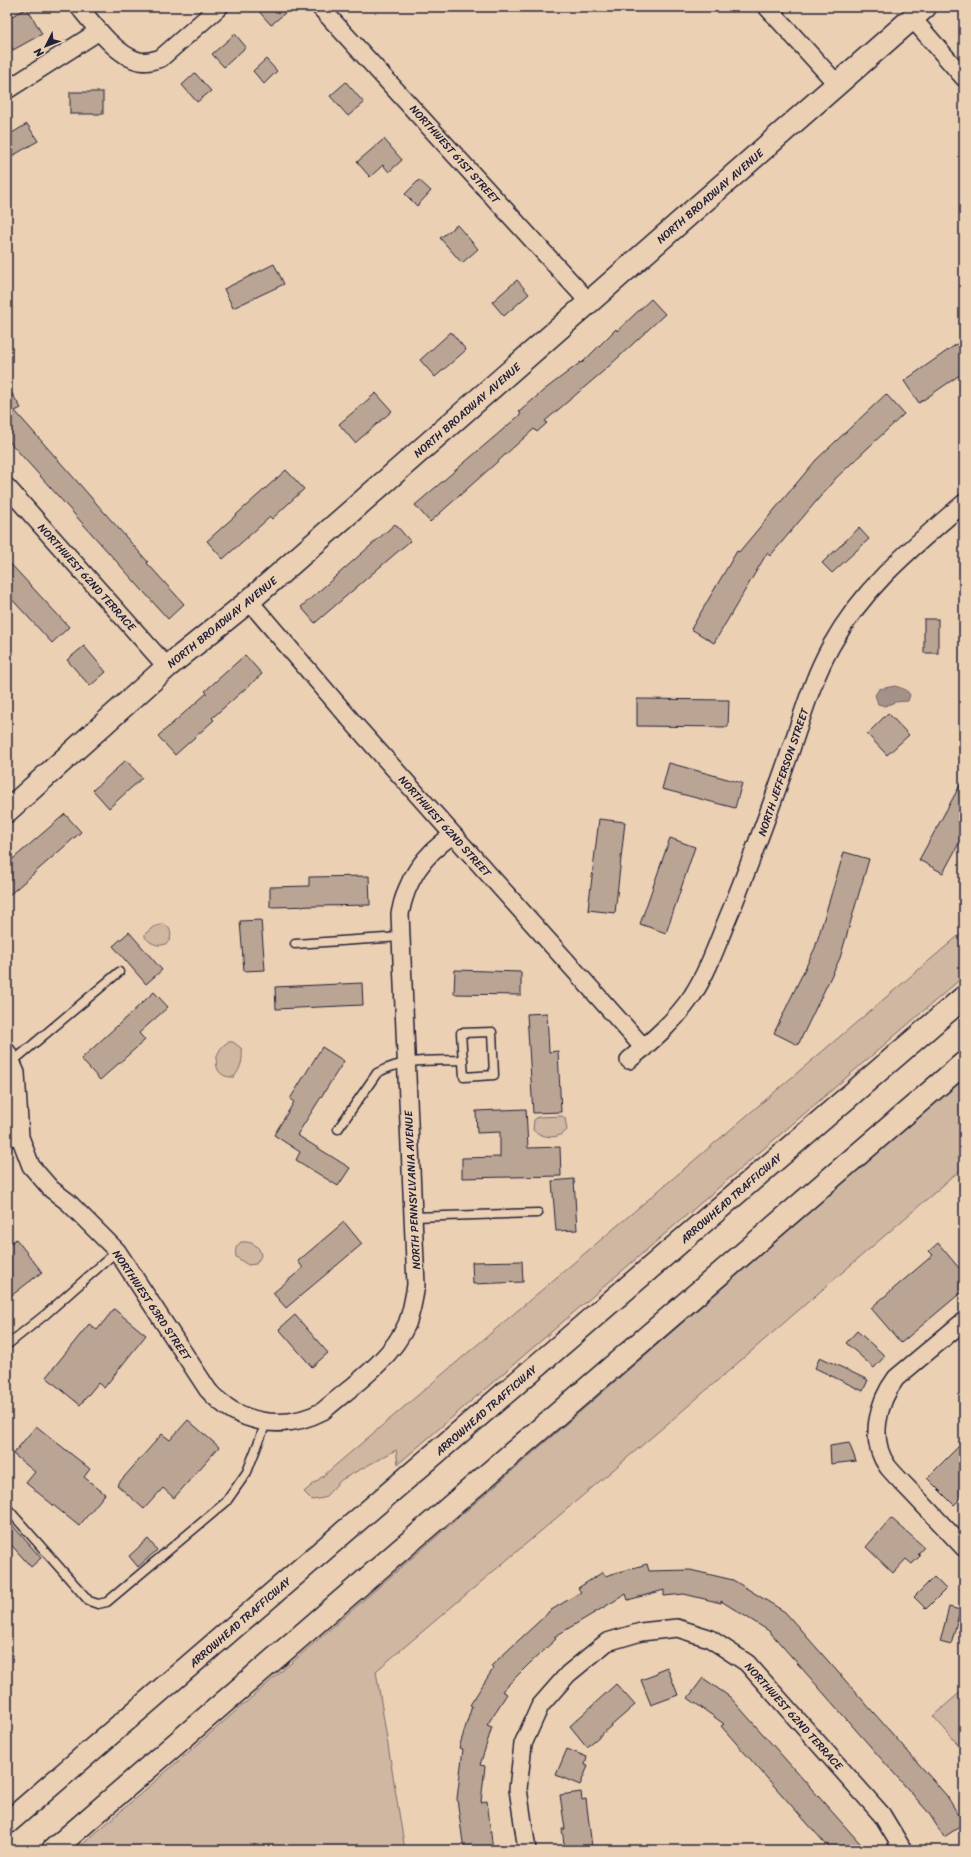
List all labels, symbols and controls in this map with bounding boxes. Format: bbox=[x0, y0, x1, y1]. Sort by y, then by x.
north arrow bbox=[26, 26, 66, 66]
text: N bbox=[29, 43, 49, 62]
street label: NORTHWEST 61ST STREET bbox=[405, 100, 505, 209]
street label: NORTH BROADWAY AVENUE bbox=[652, 144, 769, 249]
street label: NORTH BROADWAY AVENUE bbox=[409, 358, 526, 463]
street label: NORTHWEST 62ND TERRACE bbox=[33, 519, 141, 636]
street label: NORTH BROADWAY AVENUE bbox=[163, 571, 282, 673]
street label: NORTH JEFFERSON STREET bbox=[753, 705, 815, 839]
street label: NORTHWEST 62ND STREET bbox=[394, 771, 496, 882]
street label: NORTH PENNSYLVANIA AVENUE bbox=[399, 1109, 426, 1270]
street label: ARROWHEAD TRAFFICWAY bbox=[675, 1148, 787, 1249]
street label: NORTHWEST 63RD STREET bbox=[107, 1246, 196, 1365]
street label: ARROWHEAD TRAFFICWAY bbox=[430, 1360, 542, 1461]
street label: ARROWHEAD TRAFFICWAY bbox=[184, 1572, 296, 1673]
street label: NORTHWEST 62ND TERRACE bbox=[740, 1658, 848, 1775]

